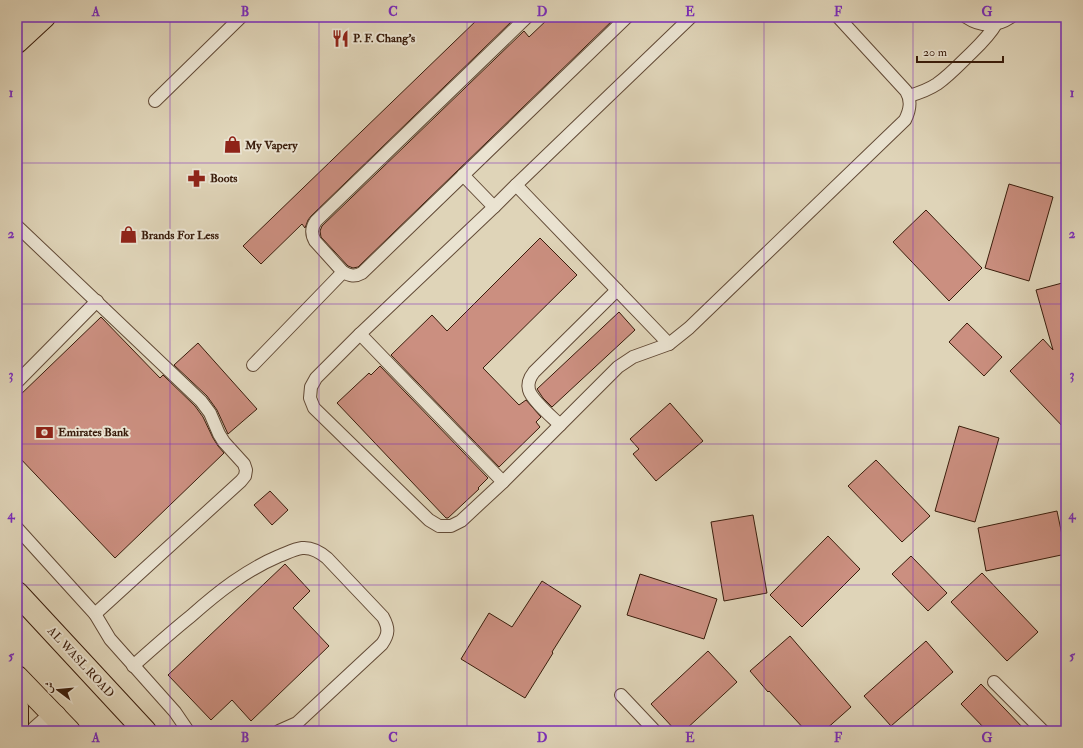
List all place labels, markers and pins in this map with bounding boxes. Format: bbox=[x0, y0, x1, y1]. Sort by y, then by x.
restaurant icon: P. F. Chang’s bbox=[330, 28, 350, 48]
place label: P. F. Chang’s bbox=[353, 31, 415, 46]
shop icon: My Vapery bbox=[222, 135, 242, 155]
place label: My Vapery bbox=[244, 138, 298, 153]
pharmacy icon: Boots bbox=[187, 168, 207, 188]
place label: Boots bbox=[210, 171, 237, 186]
shop icon: Brands For Less bbox=[118, 225, 138, 245]
place label: Brands For Less bbox=[141, 228, 219, 243]
bank icon: Emirates Bank bbox=[35, 422, 55, 442]
place label: Emirates Bank bbox=[58, 425, 129, 440]

